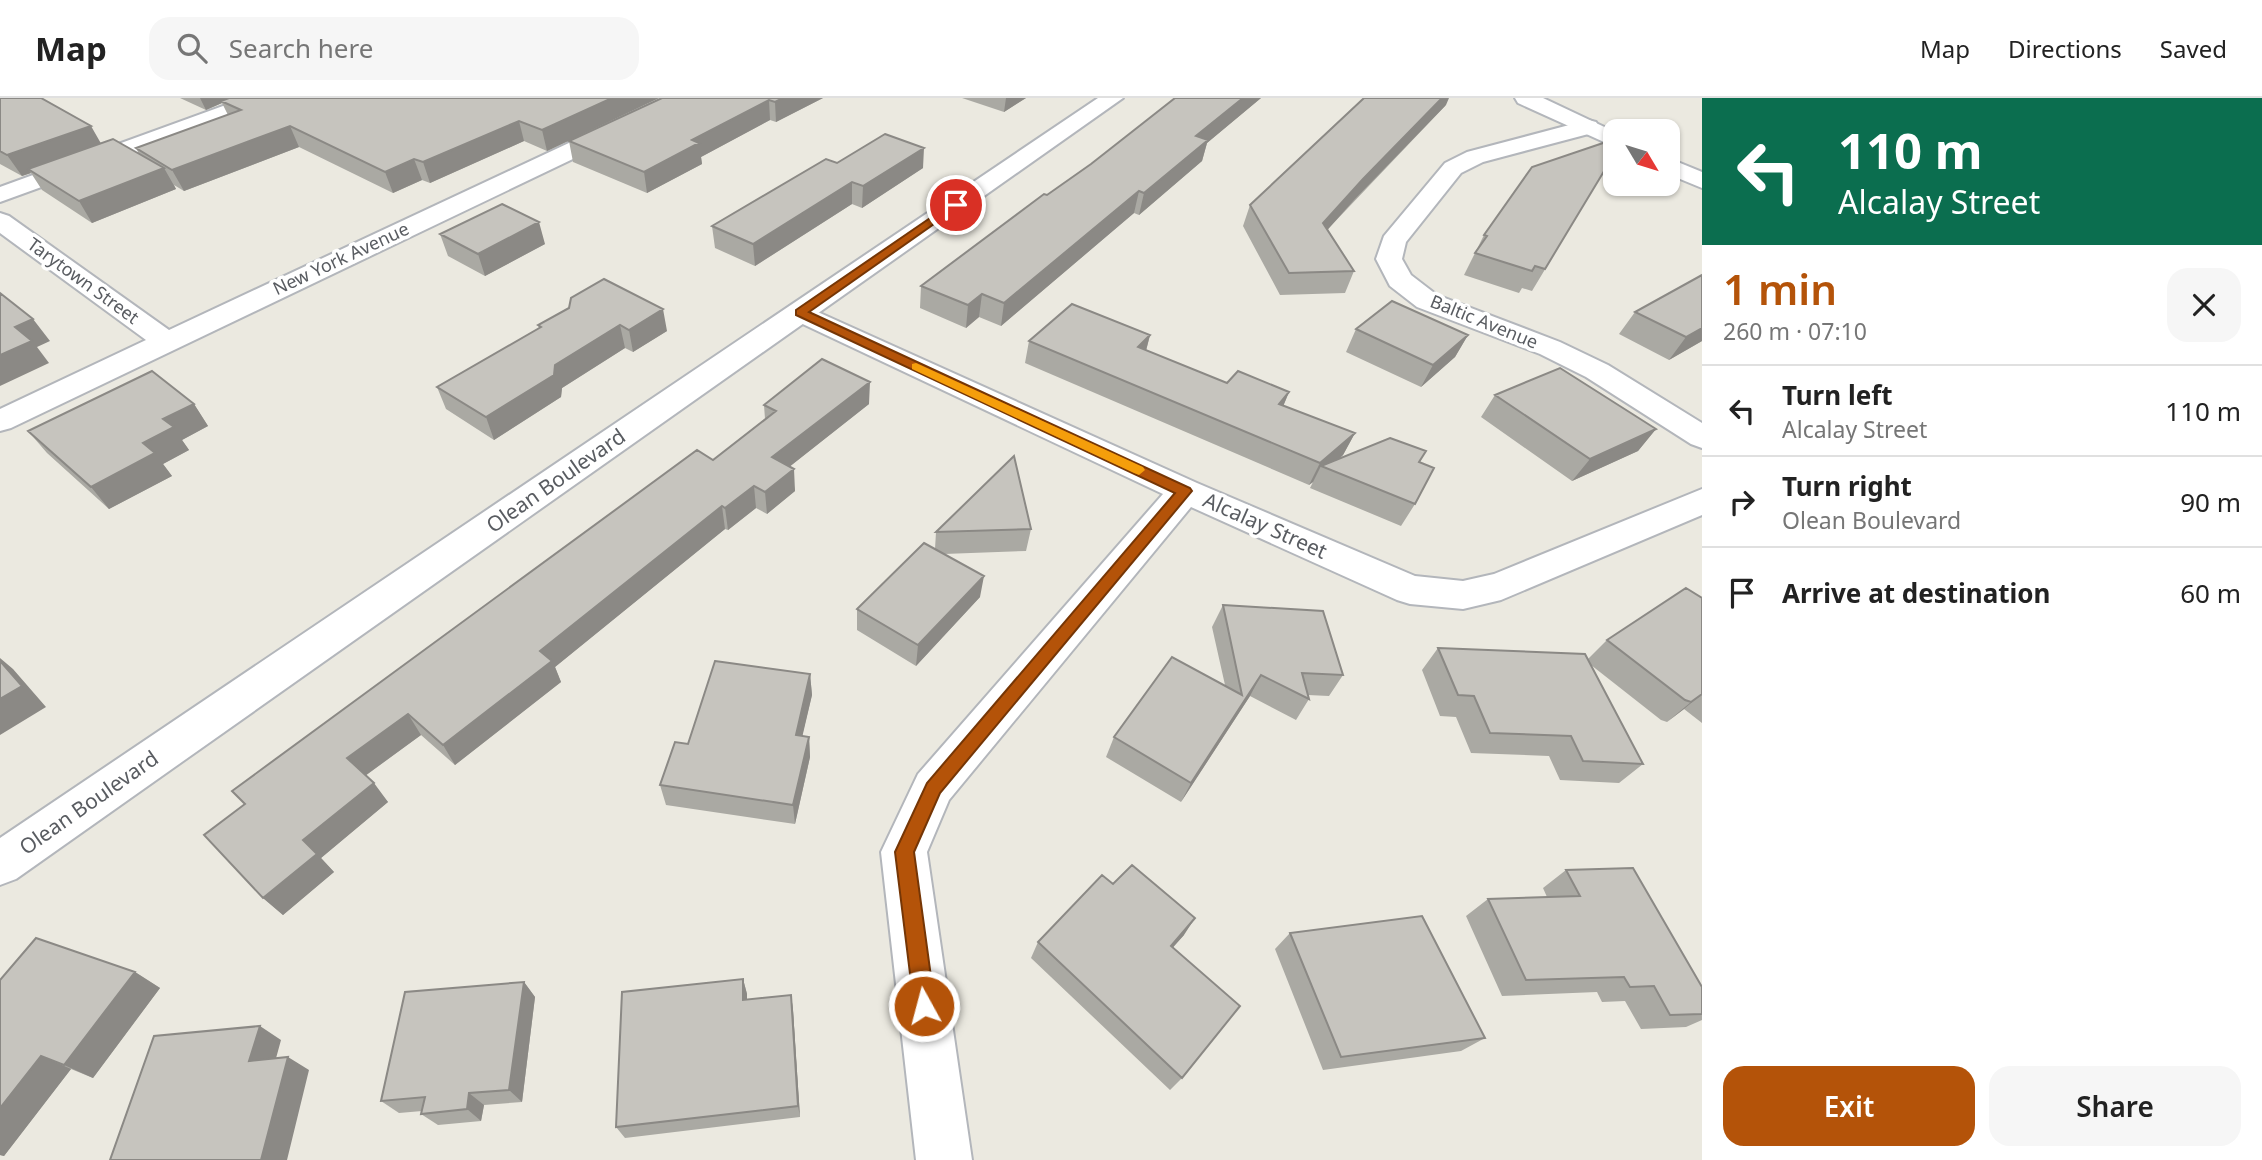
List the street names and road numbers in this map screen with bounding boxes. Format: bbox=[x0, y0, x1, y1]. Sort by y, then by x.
street label: New York Avenue bbox=[269, 216, 412, 300]
street label: Tarytown Street bbox=[23, 232, 145, 329]
street label: Baltic Avenue bbox=[1427, 289, 1542, 354]
street label: Olean Boulevard bbox=[480, 422, 630, 539]
street label: Alcalay Street bbox=[1199, 485, 1332, 565]
street label: Olean Boulevard bbox=[13, 744, 163, 861]

